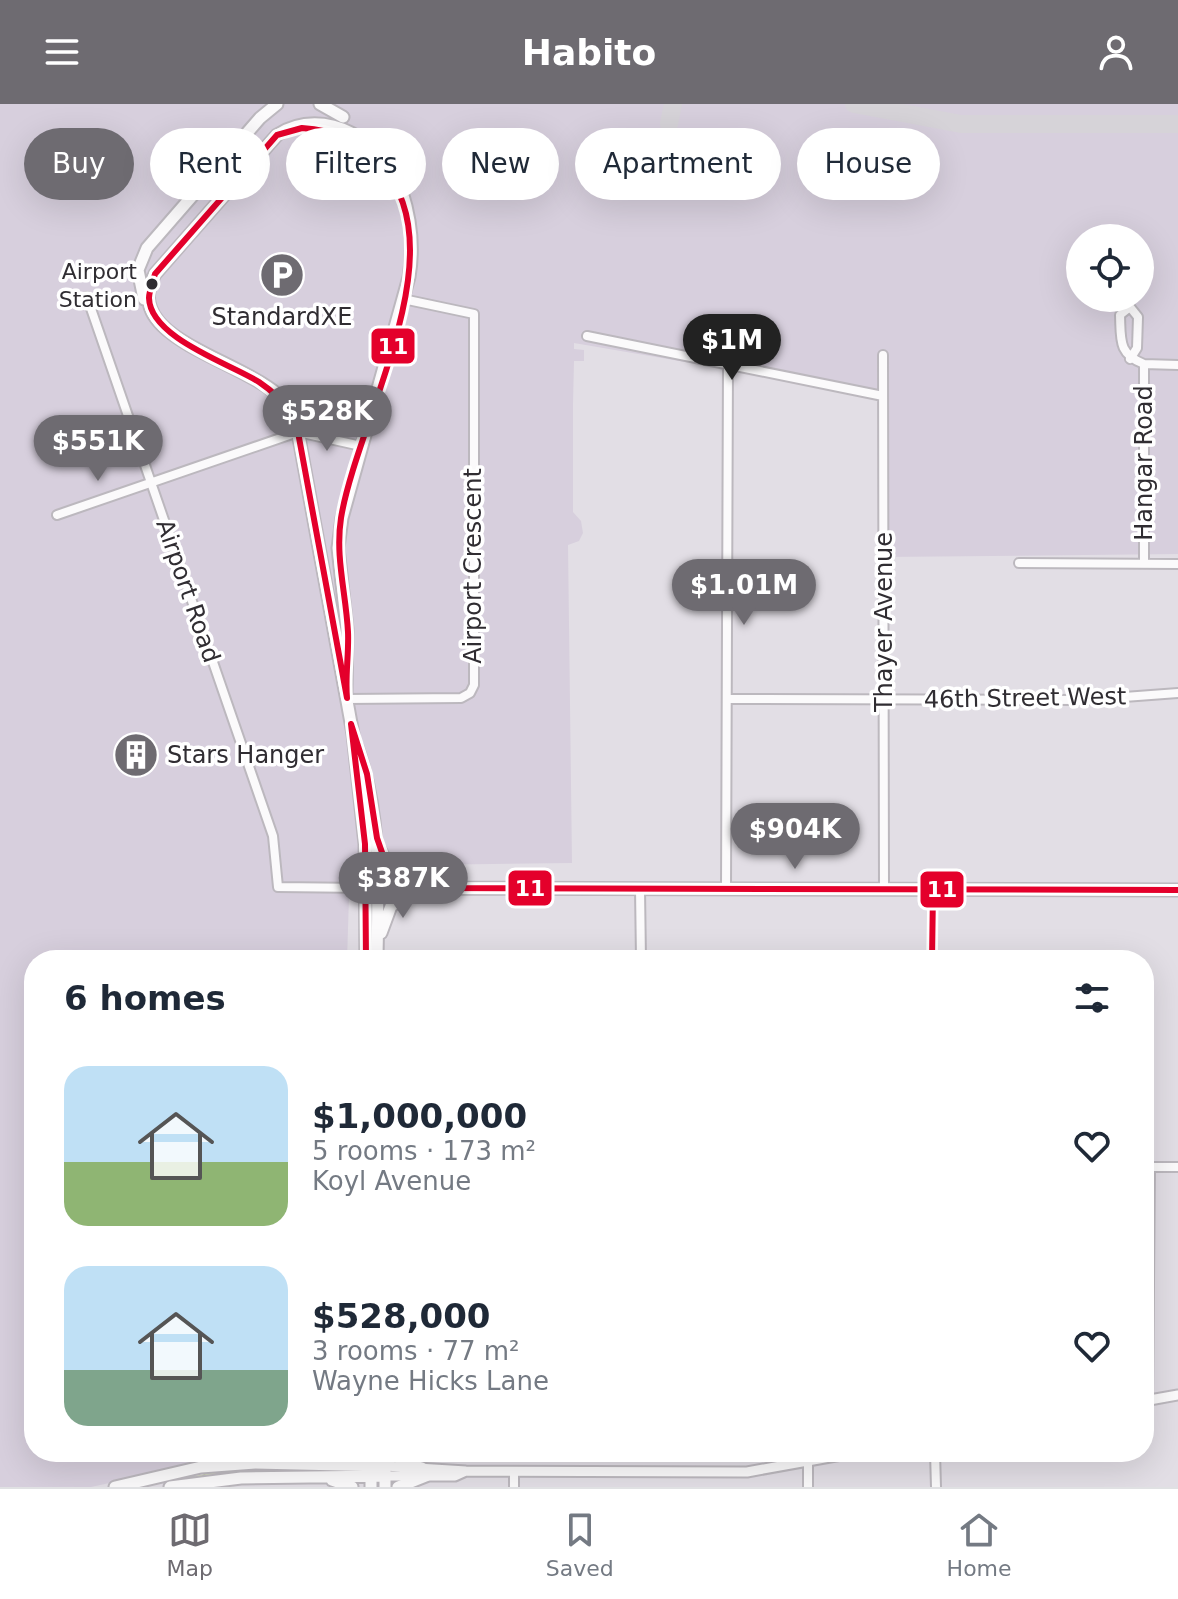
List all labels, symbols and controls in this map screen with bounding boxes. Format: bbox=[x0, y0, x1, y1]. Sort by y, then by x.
icon: menu bbox=[40, 30, 84, 74]
icon: person bbox=[1094, 30, 1138, 74]
text: Habito bbox=[522, 32, 656, 73]
chip: Buy bbox=[24, 128, 134, 200]
chip: Rent bbox=[150, 128, 270, 200]
chip: Filters bbox=[286, 128, 426, 200]
chip: New bbox=[442, 128, 559, 200]
chip: Apartment bbox=[575, 128, 781, 200]
chip: House bbox=[797, 128, 940, 200]
map controls bbox=[1066, 224, 1154, 312]
button: locate bbox=[1066, 224, 1154, 312]
parking icon: StandardXE bbox=[258, 251, 306, 299]
place label: Airport Station bbox=[59, 259, 137, 312]
marker: Airport Station bbox=[144, 276, 160, 292]
place label: StandardXE bbox=[212, 303, 352, 331]
pin: $1M bbox=[693, 314, 771, 382]
text: $1M bbox=[701, 325, 763, 355]
line badge: 11 bbox=[370, 327, 416, 365]
text: 11 bbox=[378, 334, 408, 359]
pin: $528K bbox=[271, 385, 383, 453]
street label: Hangar Road bbox=[1130, 385, 1158, 541]
text: $528K bbox=[281, 396, 373, 426]
pin: $551K bbox=[42, 415, 154, 483]
text: $551K bbox=[52, 426, 144, 456]
street label: Airport Crescent bbox=[459, 468, 487, 664]
street label: Airport Road bbox=[150, 516, 226, 666]
street label: Thayer Avenue bbox=[870, 532, 898, 713]
pin: $1.01M bbox=[679, 559, 809, 627]
text: $1.01M bbox=[690, 570, 798, 600]
street label: 46th Street West bbox=[924, 682, 1126, 714]
building icon: Stars Hanger bbox=[112, 731, 160, 779]
place label: Stars Hanger bbox=[167, 741, 324, 769]
pin: $904K bbox=[739, 803, 851, 871]
text: $904K bbox=[749, 814, 841, 844]
pin: $387K bbox=[347, 852, 459, 920]
text: $387K bbox=[357, 863, 449, 893]
line badge: 11 bbox=[507, 869, 553, 907]
line badge: 11 bbox=[919, 870, 965, 909]
text: 11 bbox=[515, 876, 545, 901]
text: 11 bbox=[927, 877, 957, 902]
icon: filters bbox=[1070, 976, 1114, 1020]
text: 6 homes bbox=[64, 978, 226, 1018]
text: $1,000,000 bbox=[312, 1096, 527, 1136]
icon: home bbox=[128, 1098, 224, 1194]
icon: heart bbox=[1070, 1124, 1114, 1168]
text: 5 rooms · 173 m² bbox=[312, 1136, 536, 1166]
text: Koyl Avenue bbox=[312, 1166, 471, 1196]
text: $528,000 bbox=[312, 1296, 491, 1336]
icon: home bbox=[128, 1298, 224, 1394]
icon: heart bbox=[1070, 1324, 1114, 1368]
text: 3 rooms · 77 m² bbox=[312, 1336, 520, 1366]
text: Wayne Hicks Lane bbox=[312, 1366, 549, 1396]
tab: Map bbox=[166, 1508, 213, 1581]
tab: Saved bbox=[546, 1508, 614, 1581]
tab: Home bbox=[947, 1508, 1012, 1581]

